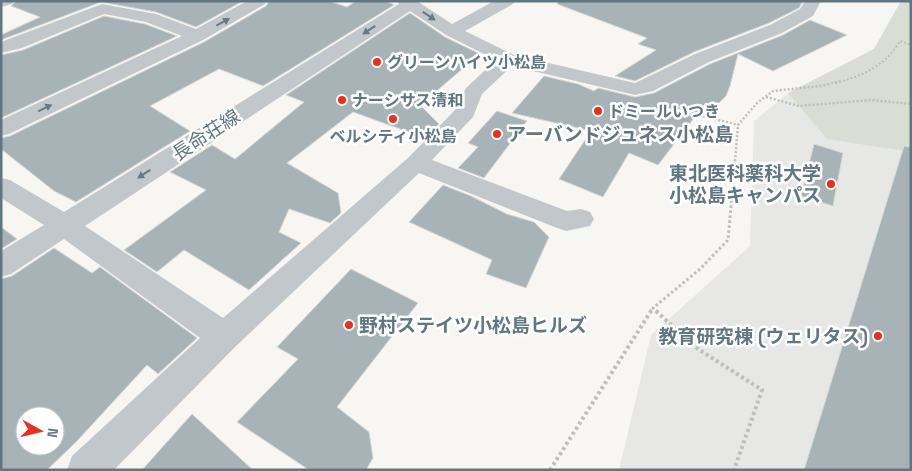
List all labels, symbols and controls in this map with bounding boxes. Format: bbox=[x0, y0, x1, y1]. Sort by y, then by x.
one-way arrow bbox=[422, 11, 435, 21]
one-way arrow bbox=[216, 17, 229, 26]
one-way arrow bbox=[363, 26, 376, 35]
place label: グリーンハイツ小松島 bbox=[387, 52, 546, 73]
marker: グリーンハイツ小松島 bbox=[371, 56, 383, 68]
place label: ナーシサス清和 bbox=[352, 90, 463, 111]
marker: ナーシサス清和 bbox=[336, 94, 348, 106]
place label: ドミールいつき bbox=[608, 101, 720, 122]
one-way arrow bbox=[38, 104, 52, 112]
street label: 長命荘線 bbox=[167, 104, 245, 166]
marker: ドミールいつき bbox=[592, 105, 604, 117]
marker: ベルシティ小松島 bbox=[387, 113, 399, 125]
place label: アーバンドジュネス小松島 bbox=[507, 122, 733, 147]
place label: ベルシティ小松島 bbox=[329, 126, 457, 147]
marker: アーバンドジュネス小松島 bbox=[491, 128, 503, 140]
place label: 東北医科薬科大学 小松島キャンパス bbox=[669, 161, 821, 208]
one-way arrow bbox=[137, 170, 150, 179]
marker: 東北医科薬科大学 小松島キャンパス bbox=[825, 178, 837, 190]
place label: 野村ステイツ小松島ヒルズ bbox=[359, 313, 587, 338]
marker: 野村ステイツ小松島ヒルズ bbox=[343, 319, 355, 331]
place label: 教育研究棟 (ウェリタス) bbox=[658, 324, 868, 349]
marker: 教育研究棟 (ウェリタス) bbox=[872, 330, 884, 342]
north arrow bbox=[15, 406, 65, 456]
text: N bbox=[43, 427, 62, 439]

